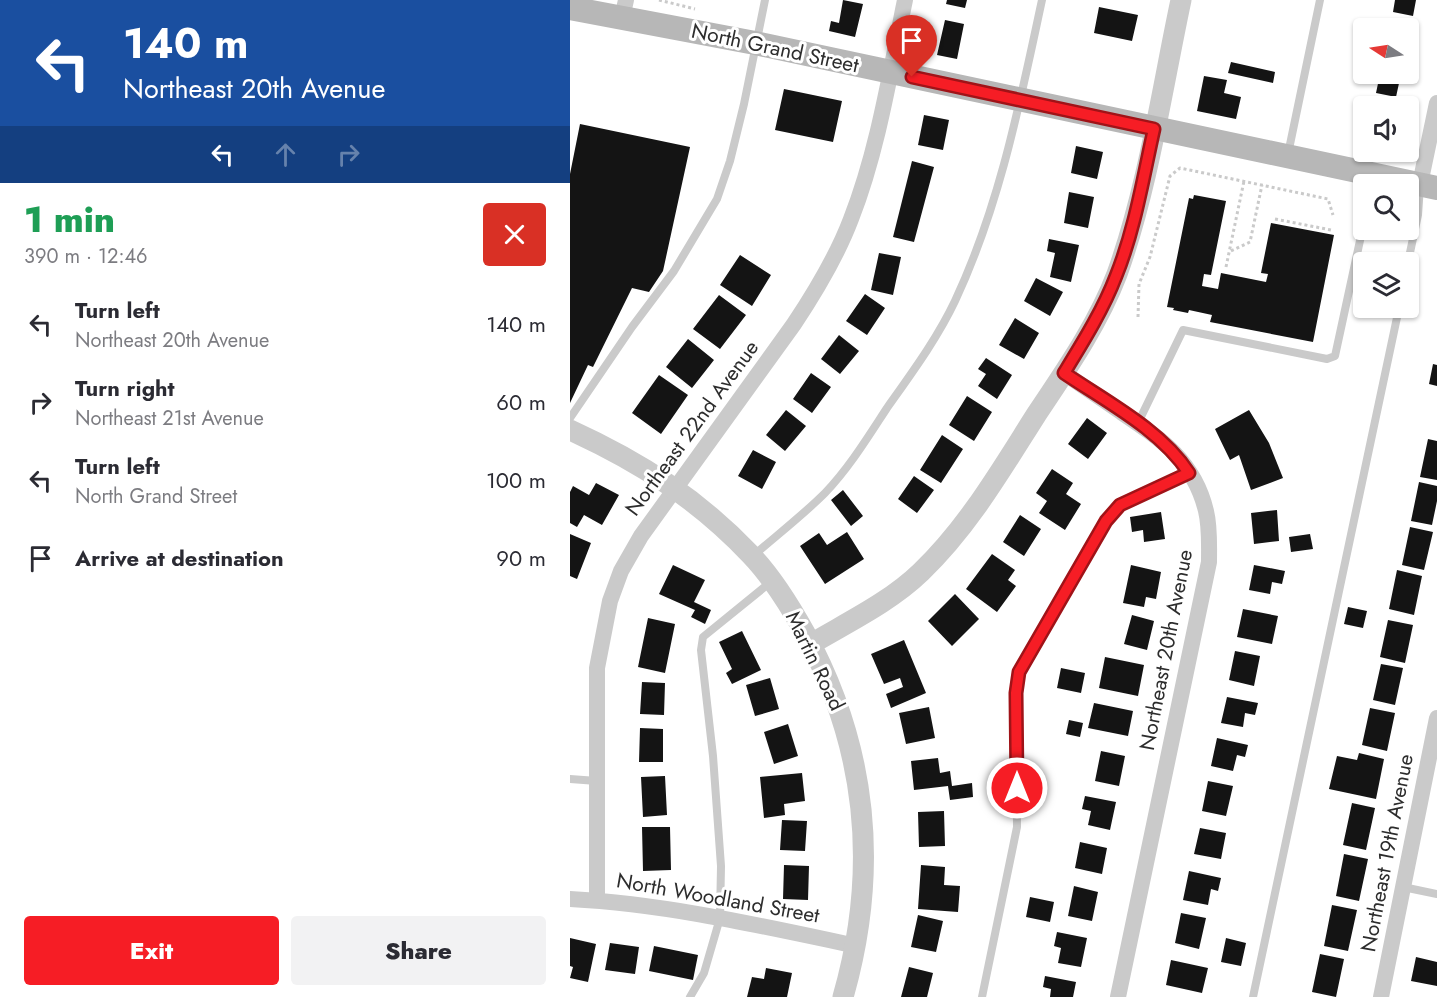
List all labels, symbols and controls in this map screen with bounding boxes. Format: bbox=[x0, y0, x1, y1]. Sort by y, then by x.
text: 140 m bbox=[123, 13, 249, 74]
pin bbox=[886, 15, 937, 77]
street label: North Grand Street bbox=[689, 16, 861, 80]
north arrow bbox=[1353, 18, 1419, 84]
map controls bbox=[1353, 18, 1419, 318]
icon: left bbox=[24, 24, 102, 102]
icon: arrive bbox=[895, 24, 928, 57]
text: Northeast 20th Avenue bbox=[123, 69, 385, 108]
button: sound bbox=[1353, 96, 1419, 162]
icon: left bbox=[206, 138, 239, 171]
icon: ahead bbox=[269, 138, 302, 171]
icon: right bbox=[332, 138, 365, 171]
button: search bbox=[1353, 174, 1419, 240]
text: 1 min bbox=[24, 193, 115, 245]
button: close bbox=[483, 203, 546, 266]
text: 390 m · 12:46 bbox=[24, 242, 148, 271]
button: layers bbox=[1353, 252, 1419, 318]
text: Turn left bbox=[75, 294, 160, 326]
icon: left bbox=[24, 308, 57, 341]
text: 140 m bbox=[486, 308, 546, 340]
text: Northeast 20th Avenue bbox=[75, 326, 269, 355]
street label: Northeast 22nd Avenue bbox=[618, 334, 766, 522]
text: Turn right bbox=[75, 372, 175, 404]
icon: right bbox=[24, 386, 57, 419]
text: 60 m bbox=[496, 386, 546, 418]
text: Northeast 21st Avenue bbox=[75, 404, 264, 433]
text: Turn left bbox=[75, 450, 160, 482]
icon: left bbox=[24, 464, 57, 497]
text: 100 m bbox=[486, 464, 546, 496]
text: North Grand Street bbox=[75, 482, 237, 511]
icon: arrive bbox=[24, 542, 57, 575]
text: Arrive at destination bbox=[75, 542, 284, 574]
text: 90 m bbox=[496, 542, 546, 574]
street label: Northeast 20th Avenue bbox=[1132, 547, 1200, 753]
street label: Martin Road bbox=[778, 606, 852, 716]
street label: Northeast 19th Avenue bbox=[1353, 751, 1421, 955]
position arrow bbox=[985, 756, 1049, 820]
street label: North Woodland Street bbox=[614, 865, 822, 931]
button: Exit bbox=[24, 916, 279, 985]
button: Share bbox=[291, 916, 546, 985]

